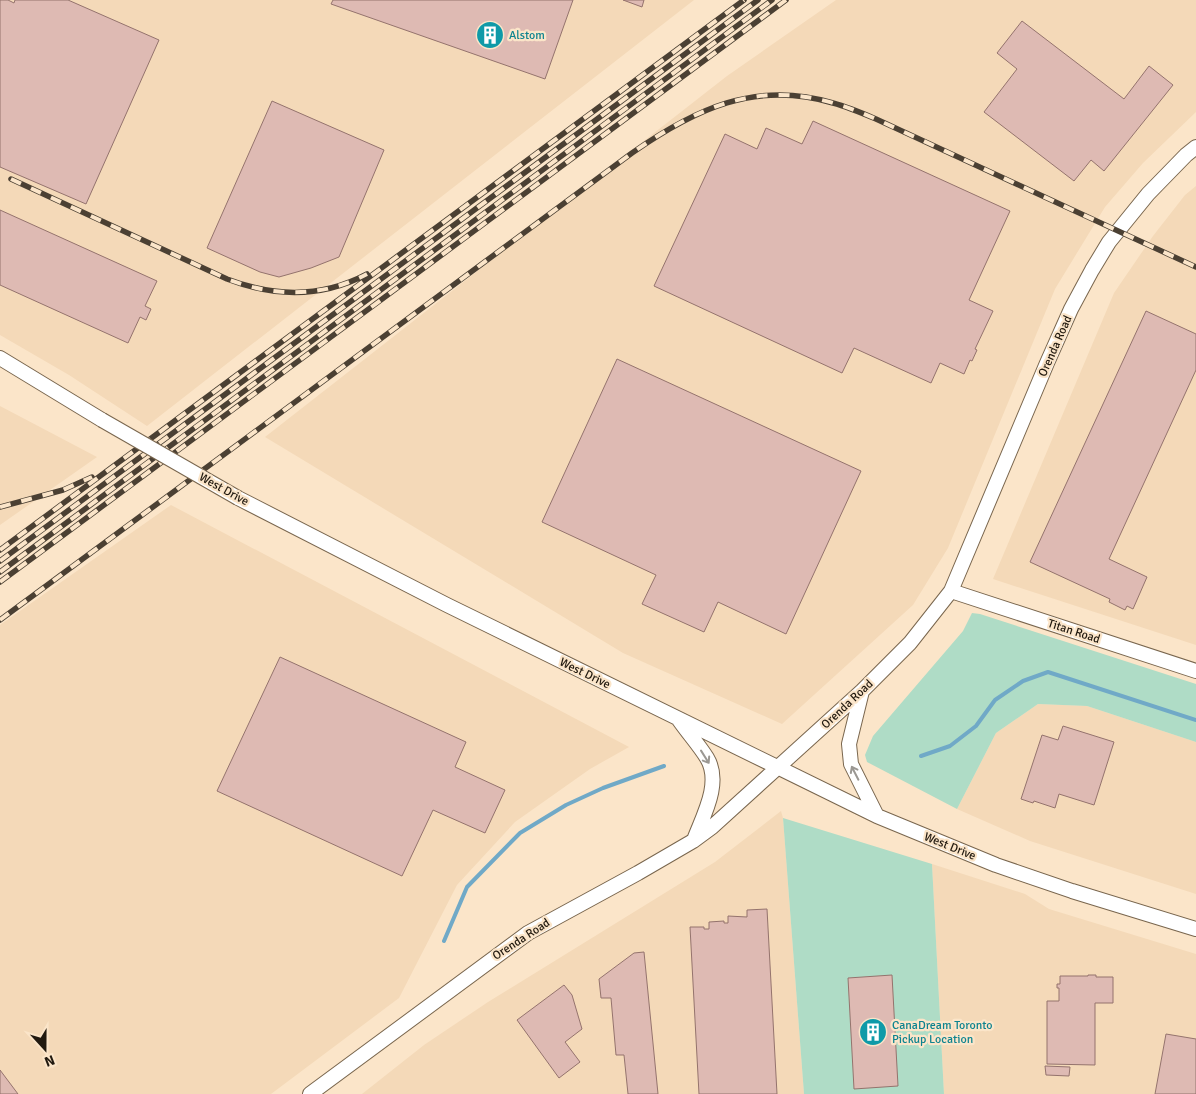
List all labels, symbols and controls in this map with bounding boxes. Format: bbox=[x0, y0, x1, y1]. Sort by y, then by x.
building icon: Alstom bbox=[475, 20, 505, 50]
place label: Alstom bbox=[509, 28, 545, 43]
street label: Orenda Road bbox=[1035, 313, 1076, 379]
street label: West Drive bbox=[196, 470, 251, 509]
street label: Titan Road bbox=[1046, 616, 1102, 647]
street label: West Drive bbox=[557, 655, 613, 692]
street label: Orenda Road bbox=[818, 677, 876, 732]
one-way arrow bbox=[700, 750, 711, 764]
one-way arrow bbox=[850, 766, 859, 781]
street label: West Drive bbox=[922, 829, 978, 864]
street label: Orenda Road bbox=[490, 915, 553, 964]
building icon: CanaDream Toronto Pickup Location bbox=[858, 1017, 888, 1047]
place label: CanaDream Toronto Pickup Location bbox=[892, 1018, 993, 1047]
north arrow bbox=[20, 1024, 70, 1074]
text: N bbox=[42, 1051, 57, 1070]

